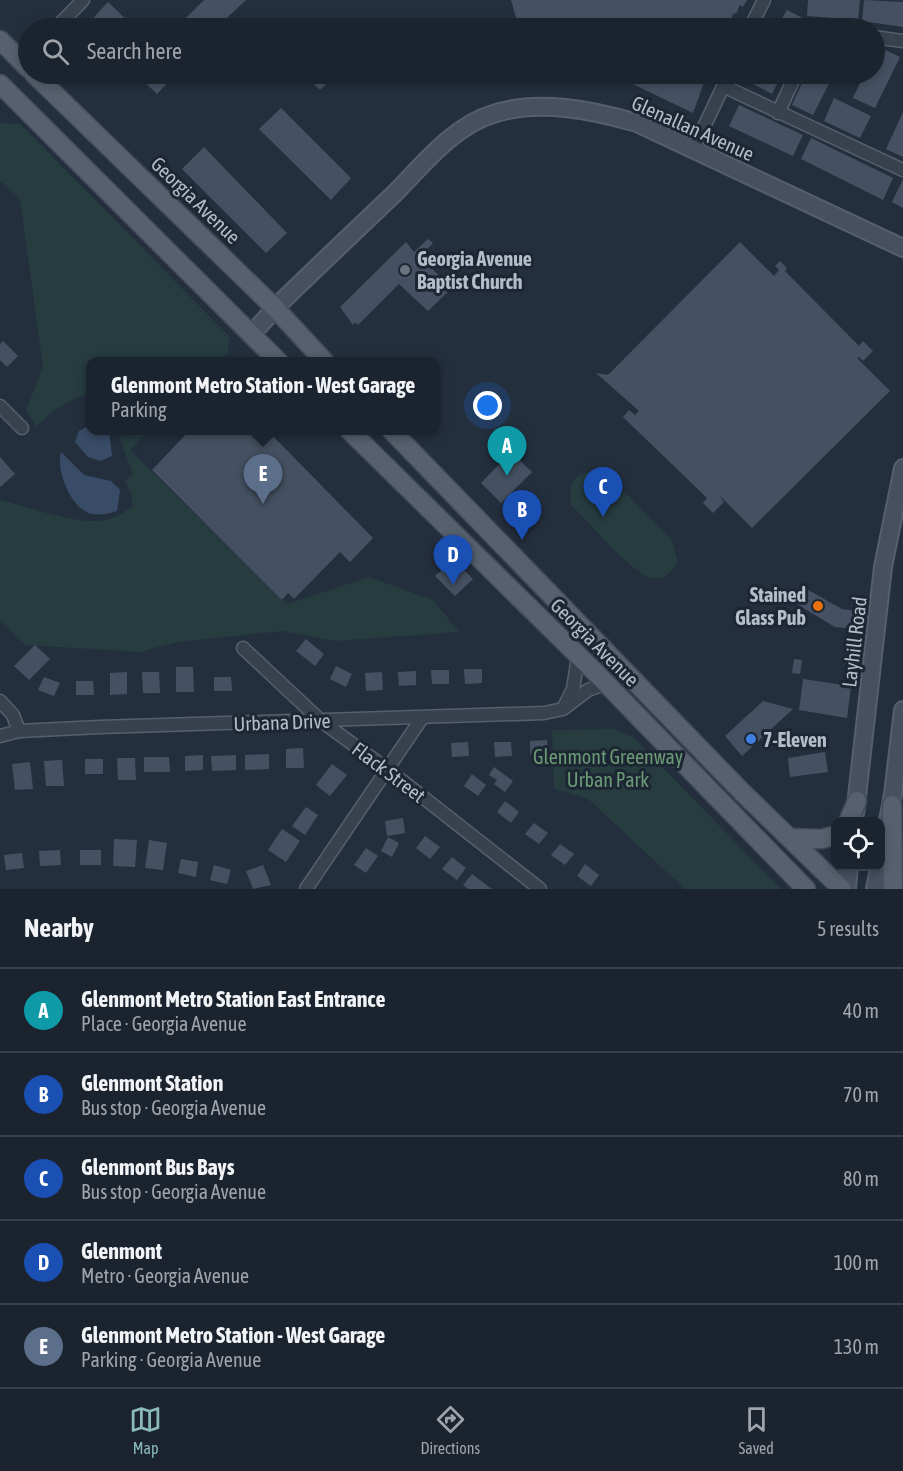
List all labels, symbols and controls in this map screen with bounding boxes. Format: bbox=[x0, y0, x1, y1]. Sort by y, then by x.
search box bbox=[18, 18, 885, 84]
icon: search bbox=[39, 35, 72, 68]
text: Search here bbox=[87, 38, 182, 64]
street label: Glenallan Avenue bbox=[628, 91, 758, 165]
street label: Georgia Avenue bbox=[147, 152, 245, 248]
place label: Georgia Avenue Baptist Church bbox=[417, 247, 532, 293]
marker: Georgia Avenue Baptist Church bbox=[398, 263, 412, 277]
popup bbox=[86, 357, 440, 435]
text: Glenmont Metro Station - West Garage bbox=[111, 372, 415, 398]
your location bbox=[473, 391, 502, 420]
text: Parking bbox=[111, 398, 167, 421]
pin: A bbox=[488, 426, 526, 476]
pin: E bbox=[244, 454, 282, 504]
pin: C bbox=[584, 468, 622, 517]
pin: B bbox=[502, 490, 542, 540]
pin: D bbox=[434, 536, 472, 585]
place label: Stained Glass Pub bbox=[735, 583, 806, 629]
street label: Georgia Avenue bbox=[546, 593, 644, 691]
street label: Layhill Road bbox=[837, 595, 871, 689]
marker: Stained Glass Pub bbox=[811, 599, 825, 613]
street label: Urbana Drive bbox=[233, 709, 331, 735]
place label: 7-Eleven bbox=[763, 728, 827, 751]
marker: 7-Eleven bbox=[744, 732, 758, 746]
street label: Flack Street bbox=[348, 737, 430, 807]
park label: Glenmont Greenway Urban Park bbox=[533, 745, 683, 791]
map controls bbox=[831, 817, 885, 871]
button: locate bbox=[831, 817, 885, 871]
text: Nearby bbox=[24, 913, 94, 943]
text: 5 results bbox=[817, 917, 879, 940]
text: Glenmont Metro Station East Entrance bbox=[81, 986, 385, 1012]
text: A bbox=[39, 999, 48, 1022]
text: 40 m bbox=[843, 999, 879, 1022]
text: Place · Georgia Avenue bbox=[81, 1012, 247, 1035]
text: Glenmont Station bbox=[81, 1070, 223, 1096]
text: B bbox=[39, 1083, 48, 1106]
text: 70 m bbox=[843, 1083, 879, 1106]
text: Bus stop · Georgia Avenue bbox=[81, 1096, 266, 1119]
text: Glenmont Bus Bays bbox=[81, 1154, 234, 1180]
text: C bbox=[39, 1167, 48, 1190]
text: 80 m bbox=[843, 1167, 879, 1190]
text: Bus stop · Georgia Avenue bbox=[81, 1180, 266, 1203]
text: Glenmont bbox=[81, 1238, 162, 1264]
text: D bbox=[38, 1251, 49, 1274]
text: 100 m bbox=[834, 1251, 879, 1274]
text: Metro · Georgia Avenue bbox=[81, 1264, 249, 1287]
text: Glenmont Metro Station - West Garage bbox=[81, 1322, 385, 1348]
text: E bbox=[39, 1335, 48, 1358]
text: 130 m bbox=[834, 1335, 879, 1358]
text: Parking · Georgia Avenue bbox=[81, 1348, 261, 1371]
tab: Map bbox=[129, 1403, 162, 1457]
tab: Directions bbox=[420, 1403, 480, 1457]
tab: Saved bbox=[738, 1403, 774, 1457]

